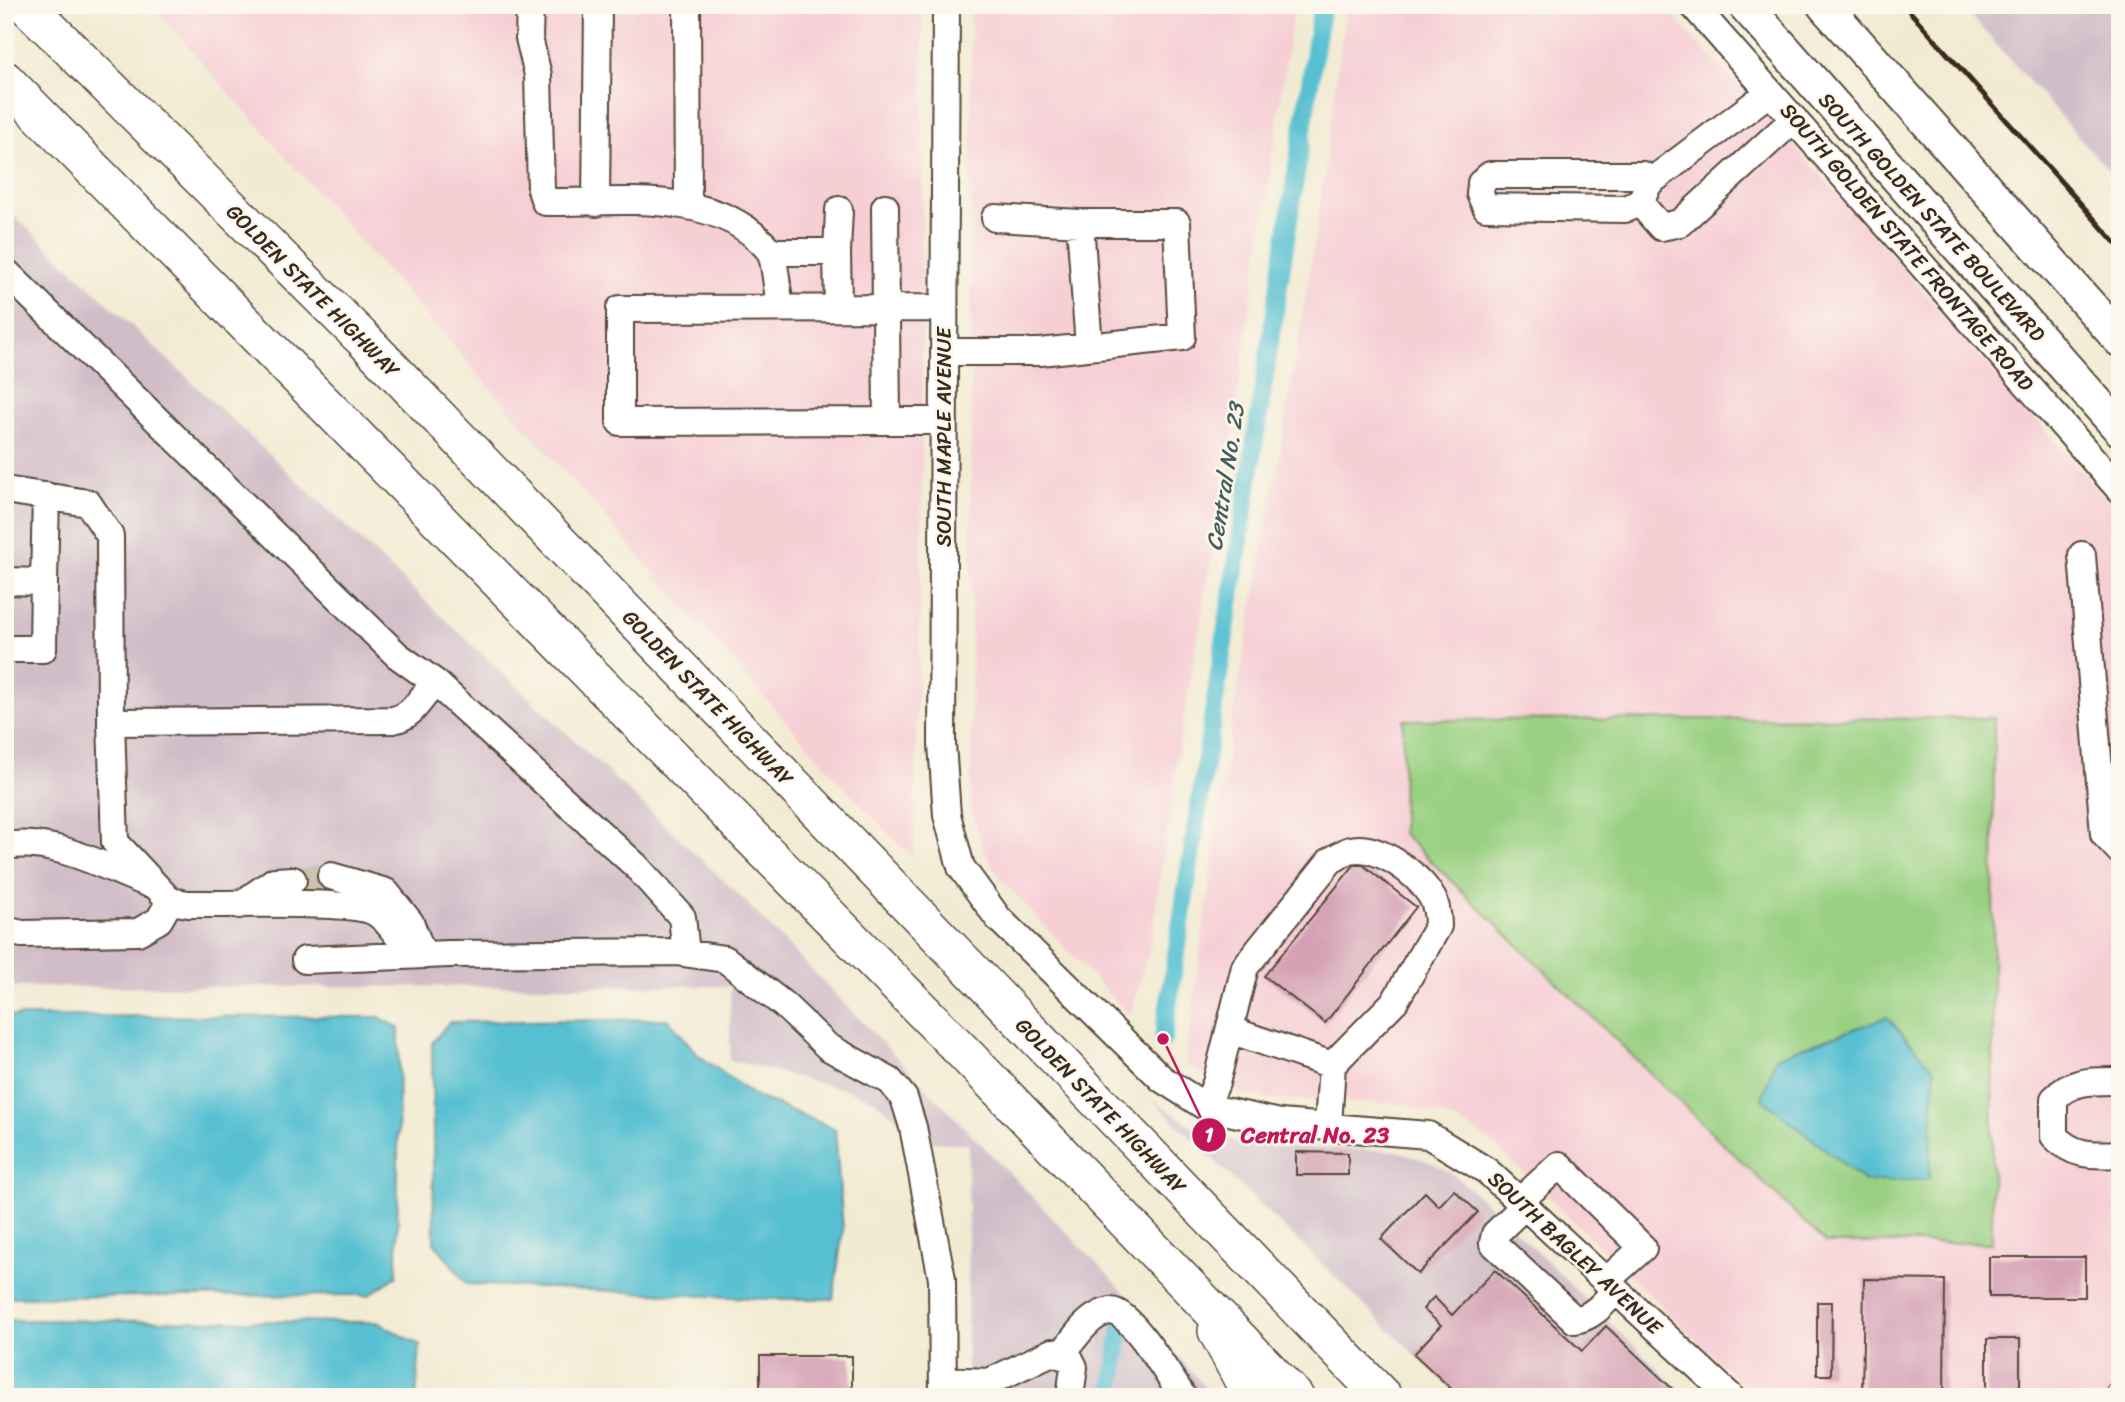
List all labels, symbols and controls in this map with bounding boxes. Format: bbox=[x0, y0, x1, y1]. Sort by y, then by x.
street label: SOUTH GOLDEN STATE BOULEVARD bbox=[1809, 83, 2056, 351]
street label: SOUTH GOLDEN STATE FRONTAGE ROAD bbox=[1770, 94, 2044, 401]
street label: GOLDEN STATE HIGHWAY bbox=[216, 194, 410, 388]
street label: SOUTH MAPLE AVENUE bbox=[925, 326, 963, 547]
water label: Central No. 23 bbox=[1194, 397, 1258, 554]
street label: GOLDEN STATE HIGHWAY bbox=[613, 600, 804, 796]
street label: GOLDEN STATE HIGHWAY bbox=[1006, 1008, 1197, 1204]
callout: Central No. 23 bbox=[1191, 1113, 1403, 1157]
text: Central No. 23 bbox=[1240, 1115, 1390, 1156]
text: 1 bbox=[1204, 1116, 1214, 1154]
street label: SOUTH BAGLEY AVENUE bbox=[1478, 1161, 1673, 1346]

